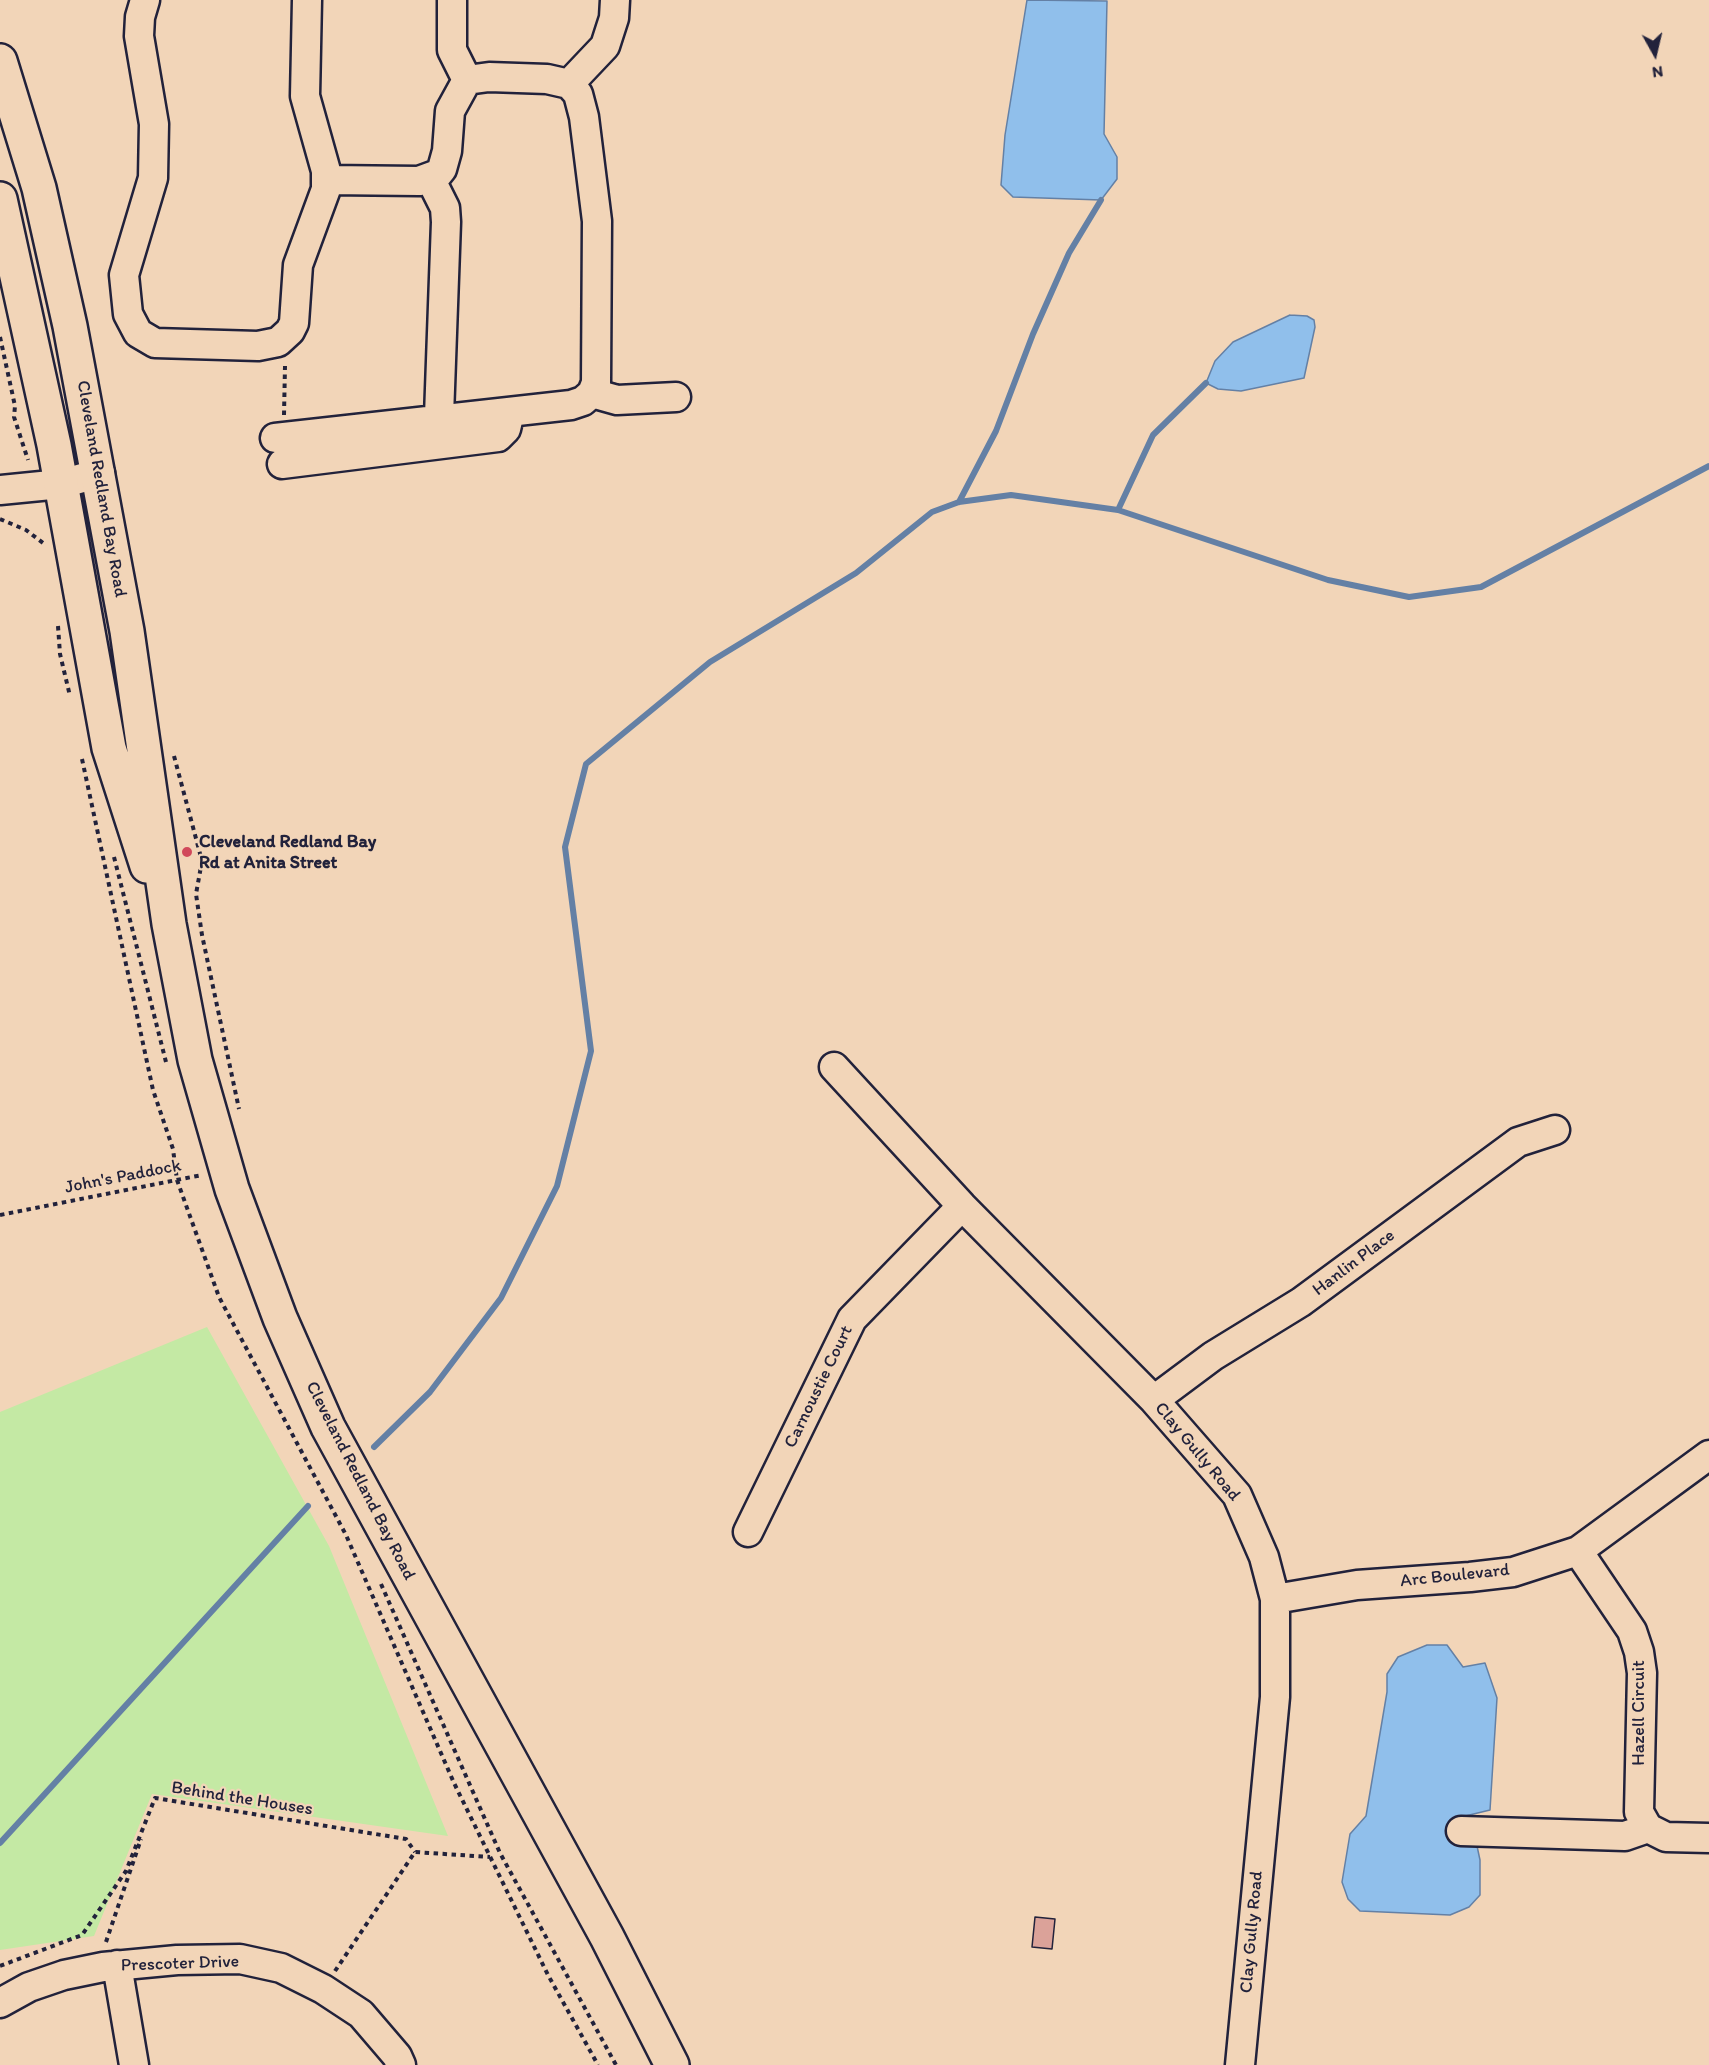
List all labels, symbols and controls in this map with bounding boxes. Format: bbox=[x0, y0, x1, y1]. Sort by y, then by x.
north arrow bbox=[1625, 24, 1685, 84]
text: N bbox=[1651, 62, 1664, 82]
street label: Cleveland Redland Bay Road bbox=[71, 379, 131, 599]
place label: Cleveland Redland Bay Rd at Anita Street bbox=[199, 831, 376, 874]
marker: Cleveland Redland Bay Rd at Anita Street bbox=[180, 845, 194, 859]
street label: John's Paddock bbox=[63, 1155, 183, 1199]
street label: Hanlin Place bbox=[1309, 1225, 1399, 1301]
street label: Carnoustie Court bbox=[780, 1322, 858, 1452]
street label: Cleveland Redland Bay Road bbox=[300, 1378, 420, 1584]
street label: Clay Gully Road bbox=[1149, 1398, 1245, 1506]
street label: Arc Boulevard bbox=[1399, 1560, 1511, 1592]
street label: Hazell Circuit bbox=[1628, 1660, 1650, 1766]
street label: Behind the Houses bbox=[170, 1777, 314, 1821]
street label: Clay Gully Road bbox=[1236, 1870, 1268, 1994]
street label: Prescoter Drive bbox=[120, 1951, 240, 1977]

